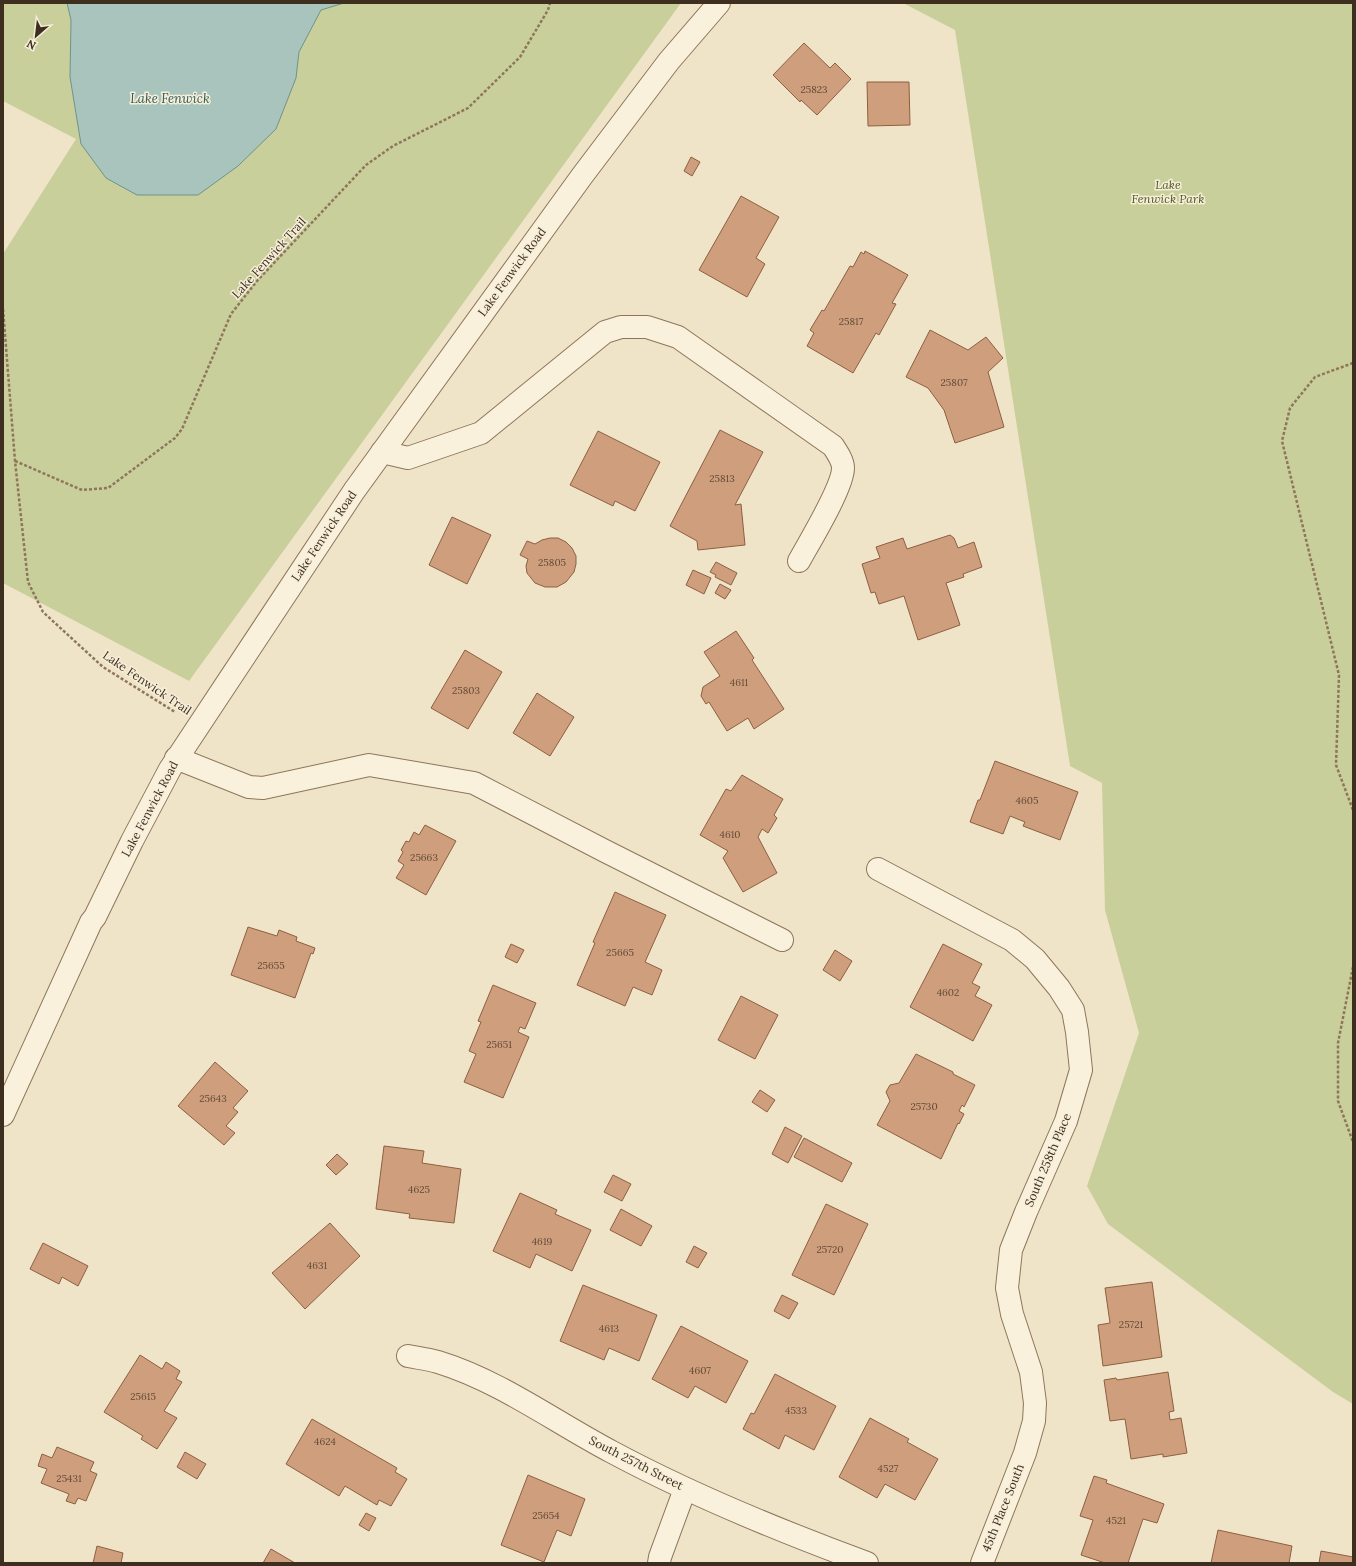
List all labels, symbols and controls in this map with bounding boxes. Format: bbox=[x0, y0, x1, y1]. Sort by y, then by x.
north arrow bbox=[16, 16, 56, 56]
text: N bbox=[24, 36, 38, 53]
house number: 25823 bbox=[800, 83, 828, 96]
water label: Lake Fenwick bbox=[130, 90, 210, 107]
park label: Lake Fenwick Park bbox=[1132, 177, 1204, 206]
street label: Lake Fenwick Trail bbox=[228, 214, 309, 301]
street label: Lake Fenwick Road bbox=[474, 224, 549, 319]
house number: 25817 bbox=[839, 315, 864, 328]
house number: 25807 bbox=[940, 376, 968, 389]
house number: 25813 bbox=[709, 472, 735, 485]
street label: Lake Fenwick Road bbox=[288, 488, 359, 584]
house number: 25805 bbox=[538, 556, 566, 569]
street label: Lake Fenwick Trail bbox=[100, 647, 195, 718]
house number: 4611 bbox=[730, 676, 749, 689]
house number: 25803 bbox=[452, 684, 481, 697]
street label: Lake Fenwick Road bbox=[118, 758, 181, 859]
house number: 4605 bbox=[1016, 794, 1038, 807]
house number: 4610 bbox=[719, 828, 741, 841]
house number: 25663 bbox=[410, 851, 438, 864]
house number: 25665 bbox=[606, 946, 634, 959]
house number: 25655 bbox=[257, 959, 285, 972]
house number: 4602 bbox=[937, 986, 959, 999]
house number: 25651 bbox=[486, 1038, 512, 1051]
house number: 25643 bbox=[199, 1092, 227, 1105]
house number: 25730 bbox=[910, 1100, 938, 1113]
street label: South 258th Place bbox=[1021, 1110, 1074, 1209]
house number: 4625 bbox=[408, 1183, 430, 1196]
house number: 4619 bbox=[532, 1235, 553, 1248]
house number: 25720 bbox=[816, 1243, 844, 1256]
house number: 4631 bbox=[307, 1259, 328, 1272]
house number: 25721 bbox=[1119, 1318, 1144, 1331]
house number: 4613 bbox=[599, 1322, 620, 1335]
house number: 4607 bbox=[689, 1364, 711, 1377]
house number: 25615 bbox=[130, 1390, 156, 1403]
house number: 4533 bbox=[785, 1404, 807, 1417]
street label: South 257th Street bbox=[587, 1432, 686, 1493]
house number: 4624 bbox=[314, 1435, 336, 1448]
house number: 4527 bbox=[878, 1462, 899, 1475]
street label: 45th Place South bbox=[978, 1462, 1027, 1554]
house number: 25431 bbox=[56, 1472, 82, 1485]
house number: 25654 bbox=[532, 1509, 560, 1522]
house number: 4521 bbox=[1106, 1514, 1126, 1527]

